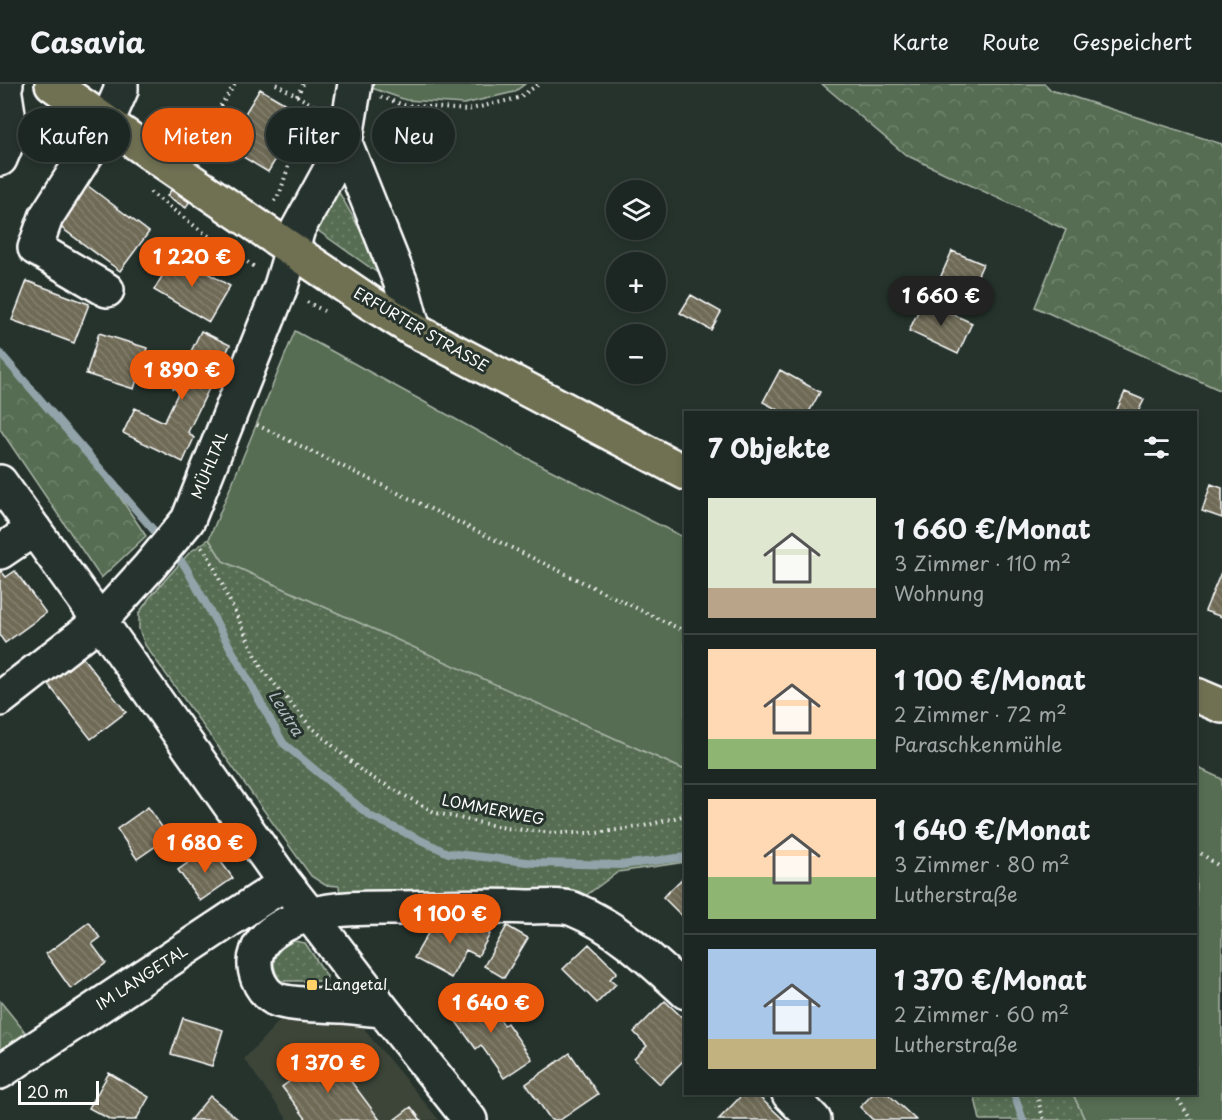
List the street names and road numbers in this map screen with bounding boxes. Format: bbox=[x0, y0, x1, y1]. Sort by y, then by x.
street label: ERFURTER STRASSE bbox=[350, 281, 493, 377]
street label: MÜHLTAL bbox=[184, 426, 233, 502]
street label: LOMMERWEG bbox=[440, 787, 546, 830]
street label: IM LANGETAL bbox=[91, 938, 192, 1015]

